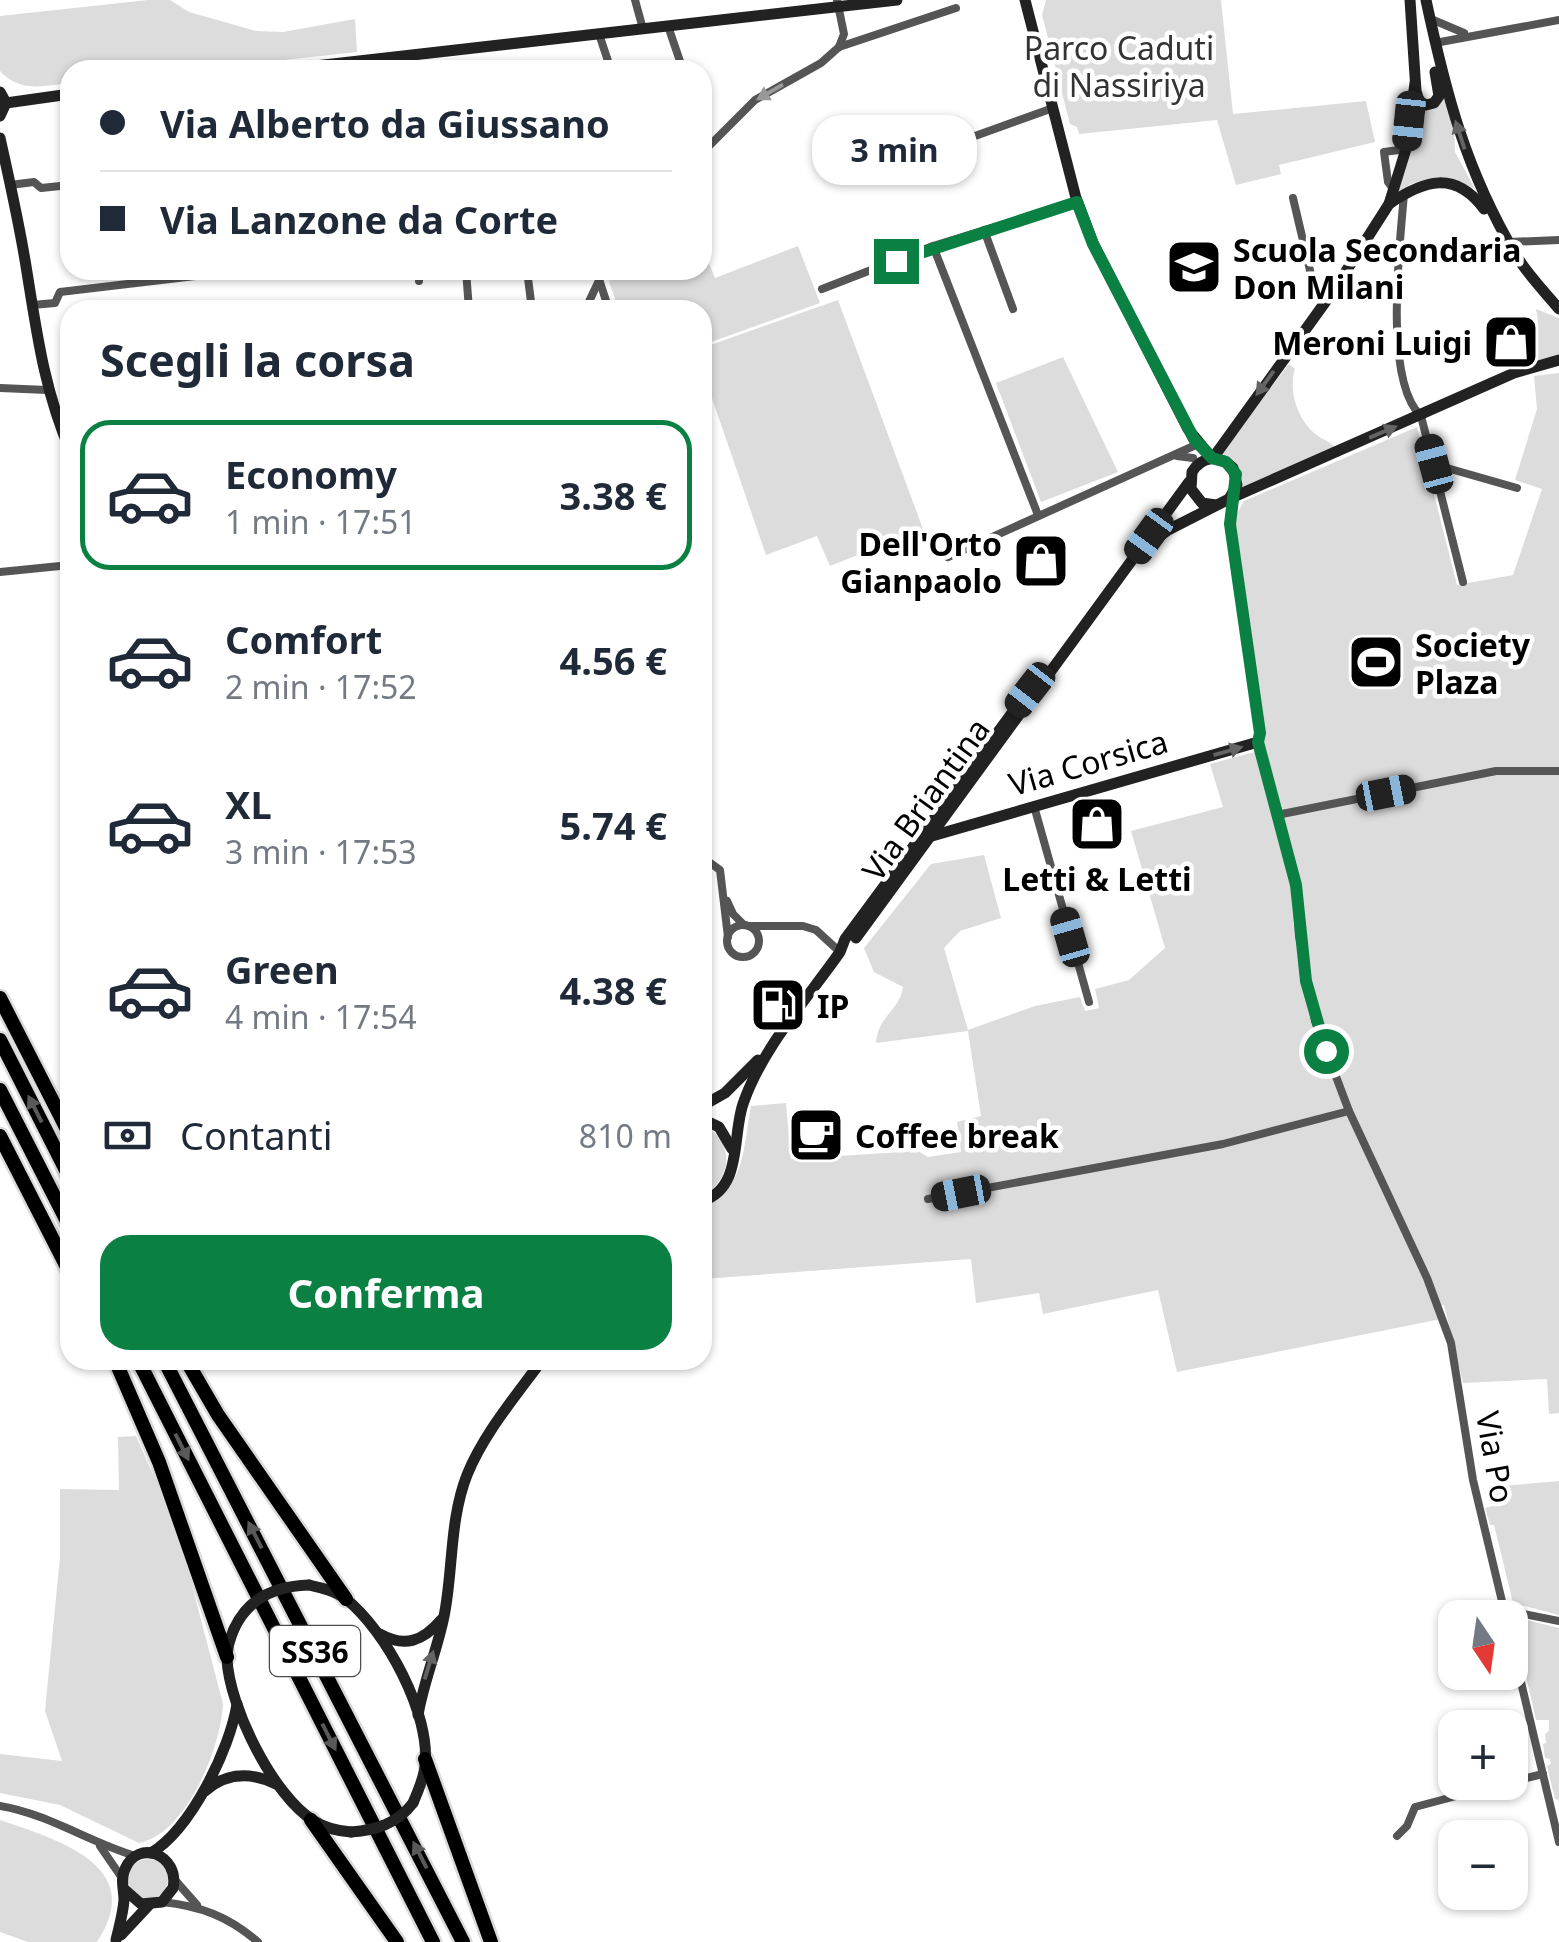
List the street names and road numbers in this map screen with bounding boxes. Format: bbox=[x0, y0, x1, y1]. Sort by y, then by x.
street label: Via Briantina bbox=[851, 709, 999, 889]
street label: Via Corsica bbox=[1004, 719, 1172, 805]
street label: Via Po bbox=[1467, 1408, 1525, 1506]
road number: SS36 bbox=[270, 1626, 360, 1676]

